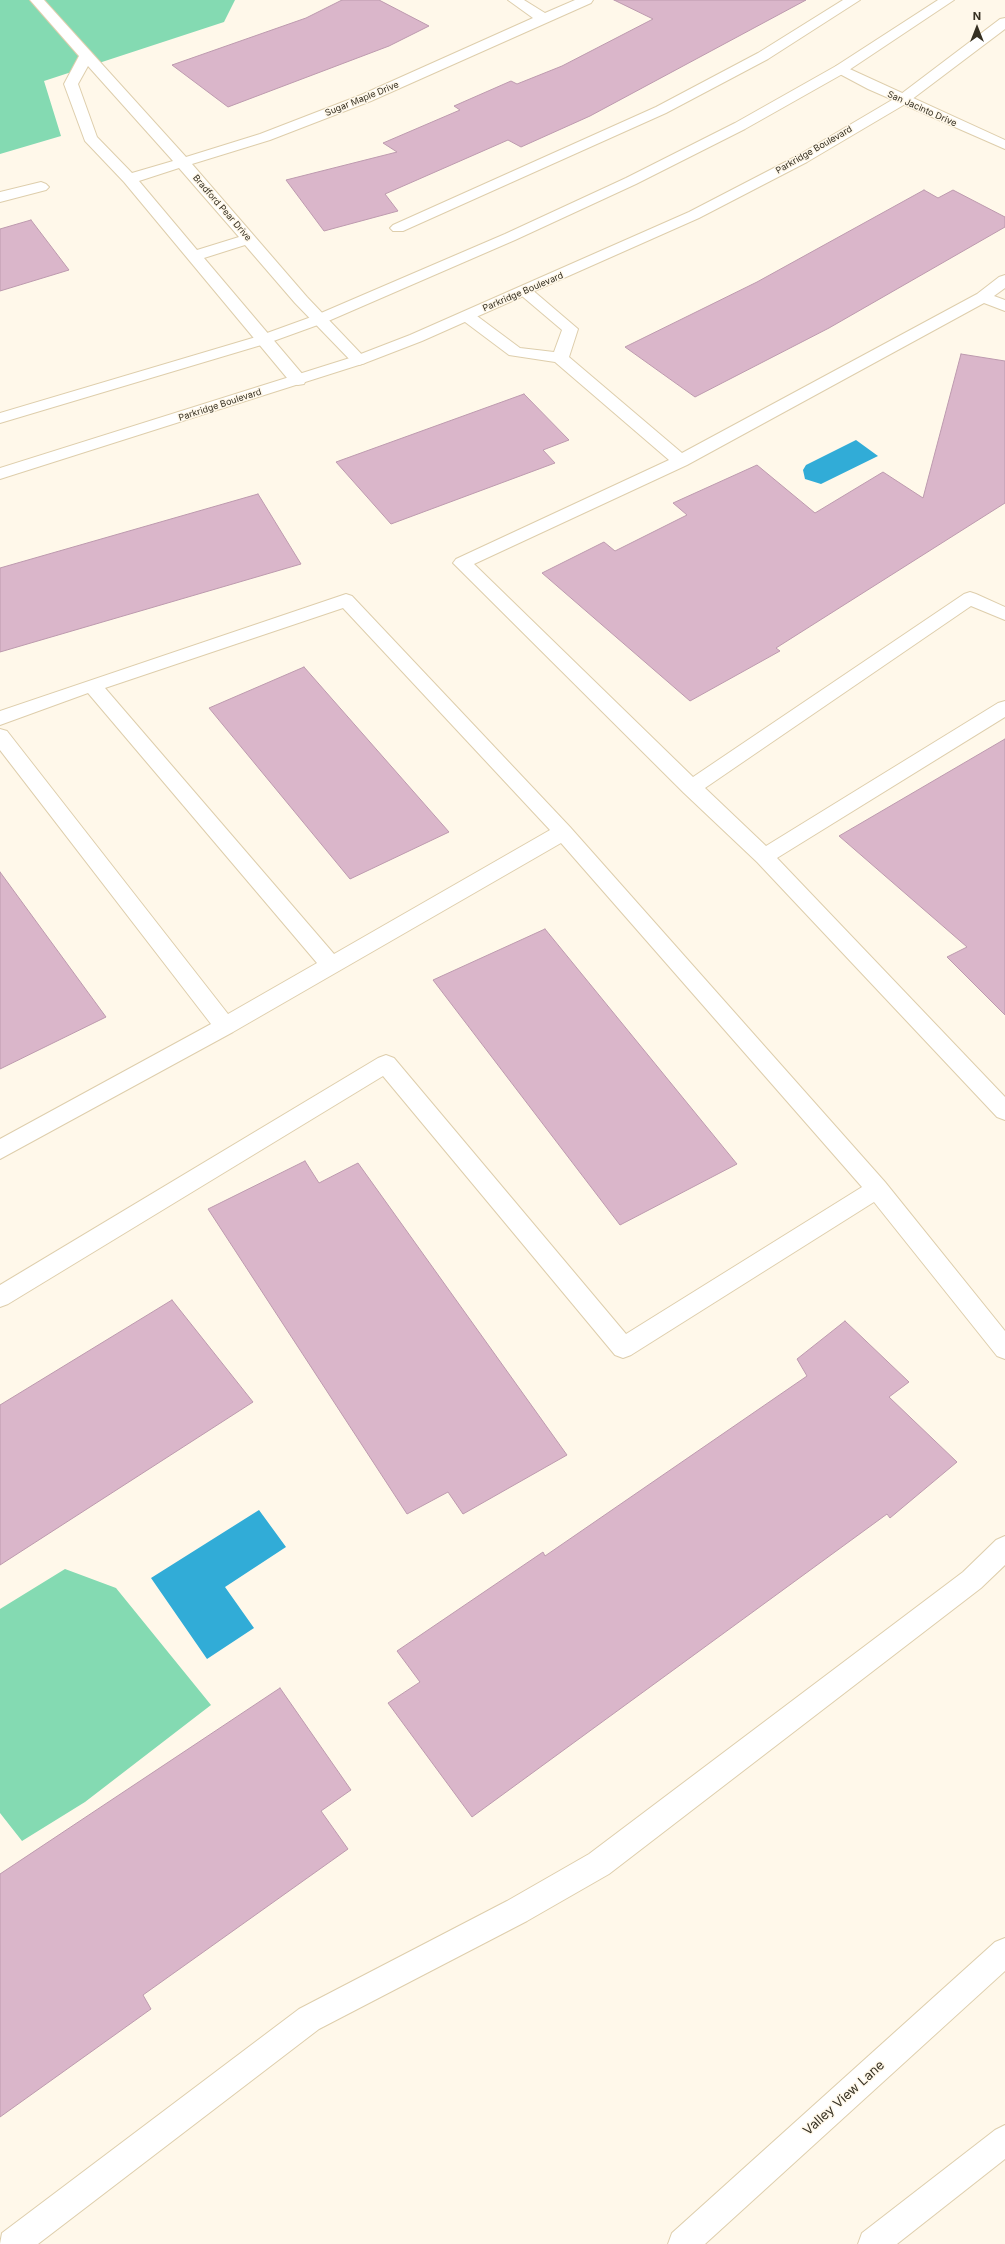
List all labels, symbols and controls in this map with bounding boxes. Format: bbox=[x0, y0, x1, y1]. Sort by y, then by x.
north arrow bbox=[957, 8, 997, 48]
text: N bbox=[973, 9, 981, 23]
street label: Sugar Maple Drive bbox=[324, 79, 400, 119]
street label: San Jacinto Drive bbox=[886, 89, 958, 129]
street label: Parkridge Boulevard bbox=[774, 124, 854, 176]
street label: Bradford Pear Drive bbox=[190, 173, 254, 243]
street label: Parkridge Boulevard bbox=[481, 270, 565, 314]
street label: Parkridge Boulevard bbox=[177, 387, 263, 423]
street label: Valley View Lane bbox=[800, 2057, 888, 2139]

